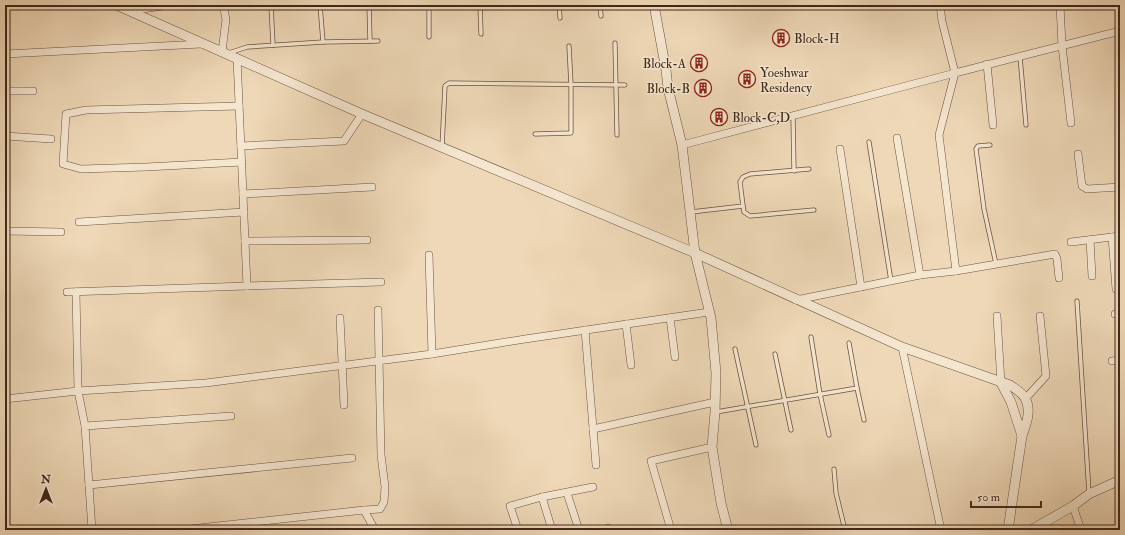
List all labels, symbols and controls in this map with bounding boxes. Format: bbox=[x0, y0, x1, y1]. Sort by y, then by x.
building icon: Block-H bbox=[771, 28, 791, 48]
place label: Block-H bbox=[794, 31, 840, 47]
building icon: Block-A bbox=[689, 53, 709, 73]
place label: Block-A bbox=[643, 56, 687, 72]
place label: Yoeshwar Residency bbox=[760, 65, 812, 97]
building icon: Yoeshwar Residency bbox=[737, 69, 757, 89]
building icon: Block-B bbox=[693, 78, 713, 98]
place label: Block-B bbox=[647, 81, 690, 97]
building icon: Block-C,D bbox=[709, 107, 729, 127]
place label: Block-C,D bbox=[732, 110, 790, 126]
north arrow bbox=[26, 469, 66, 509]
text: N bbox=[40, 473, 52, 486]
scale bar bbox=[971, 483, 1041, 509]
text: 50 m bbox=[977, 490, 1001, 505]

